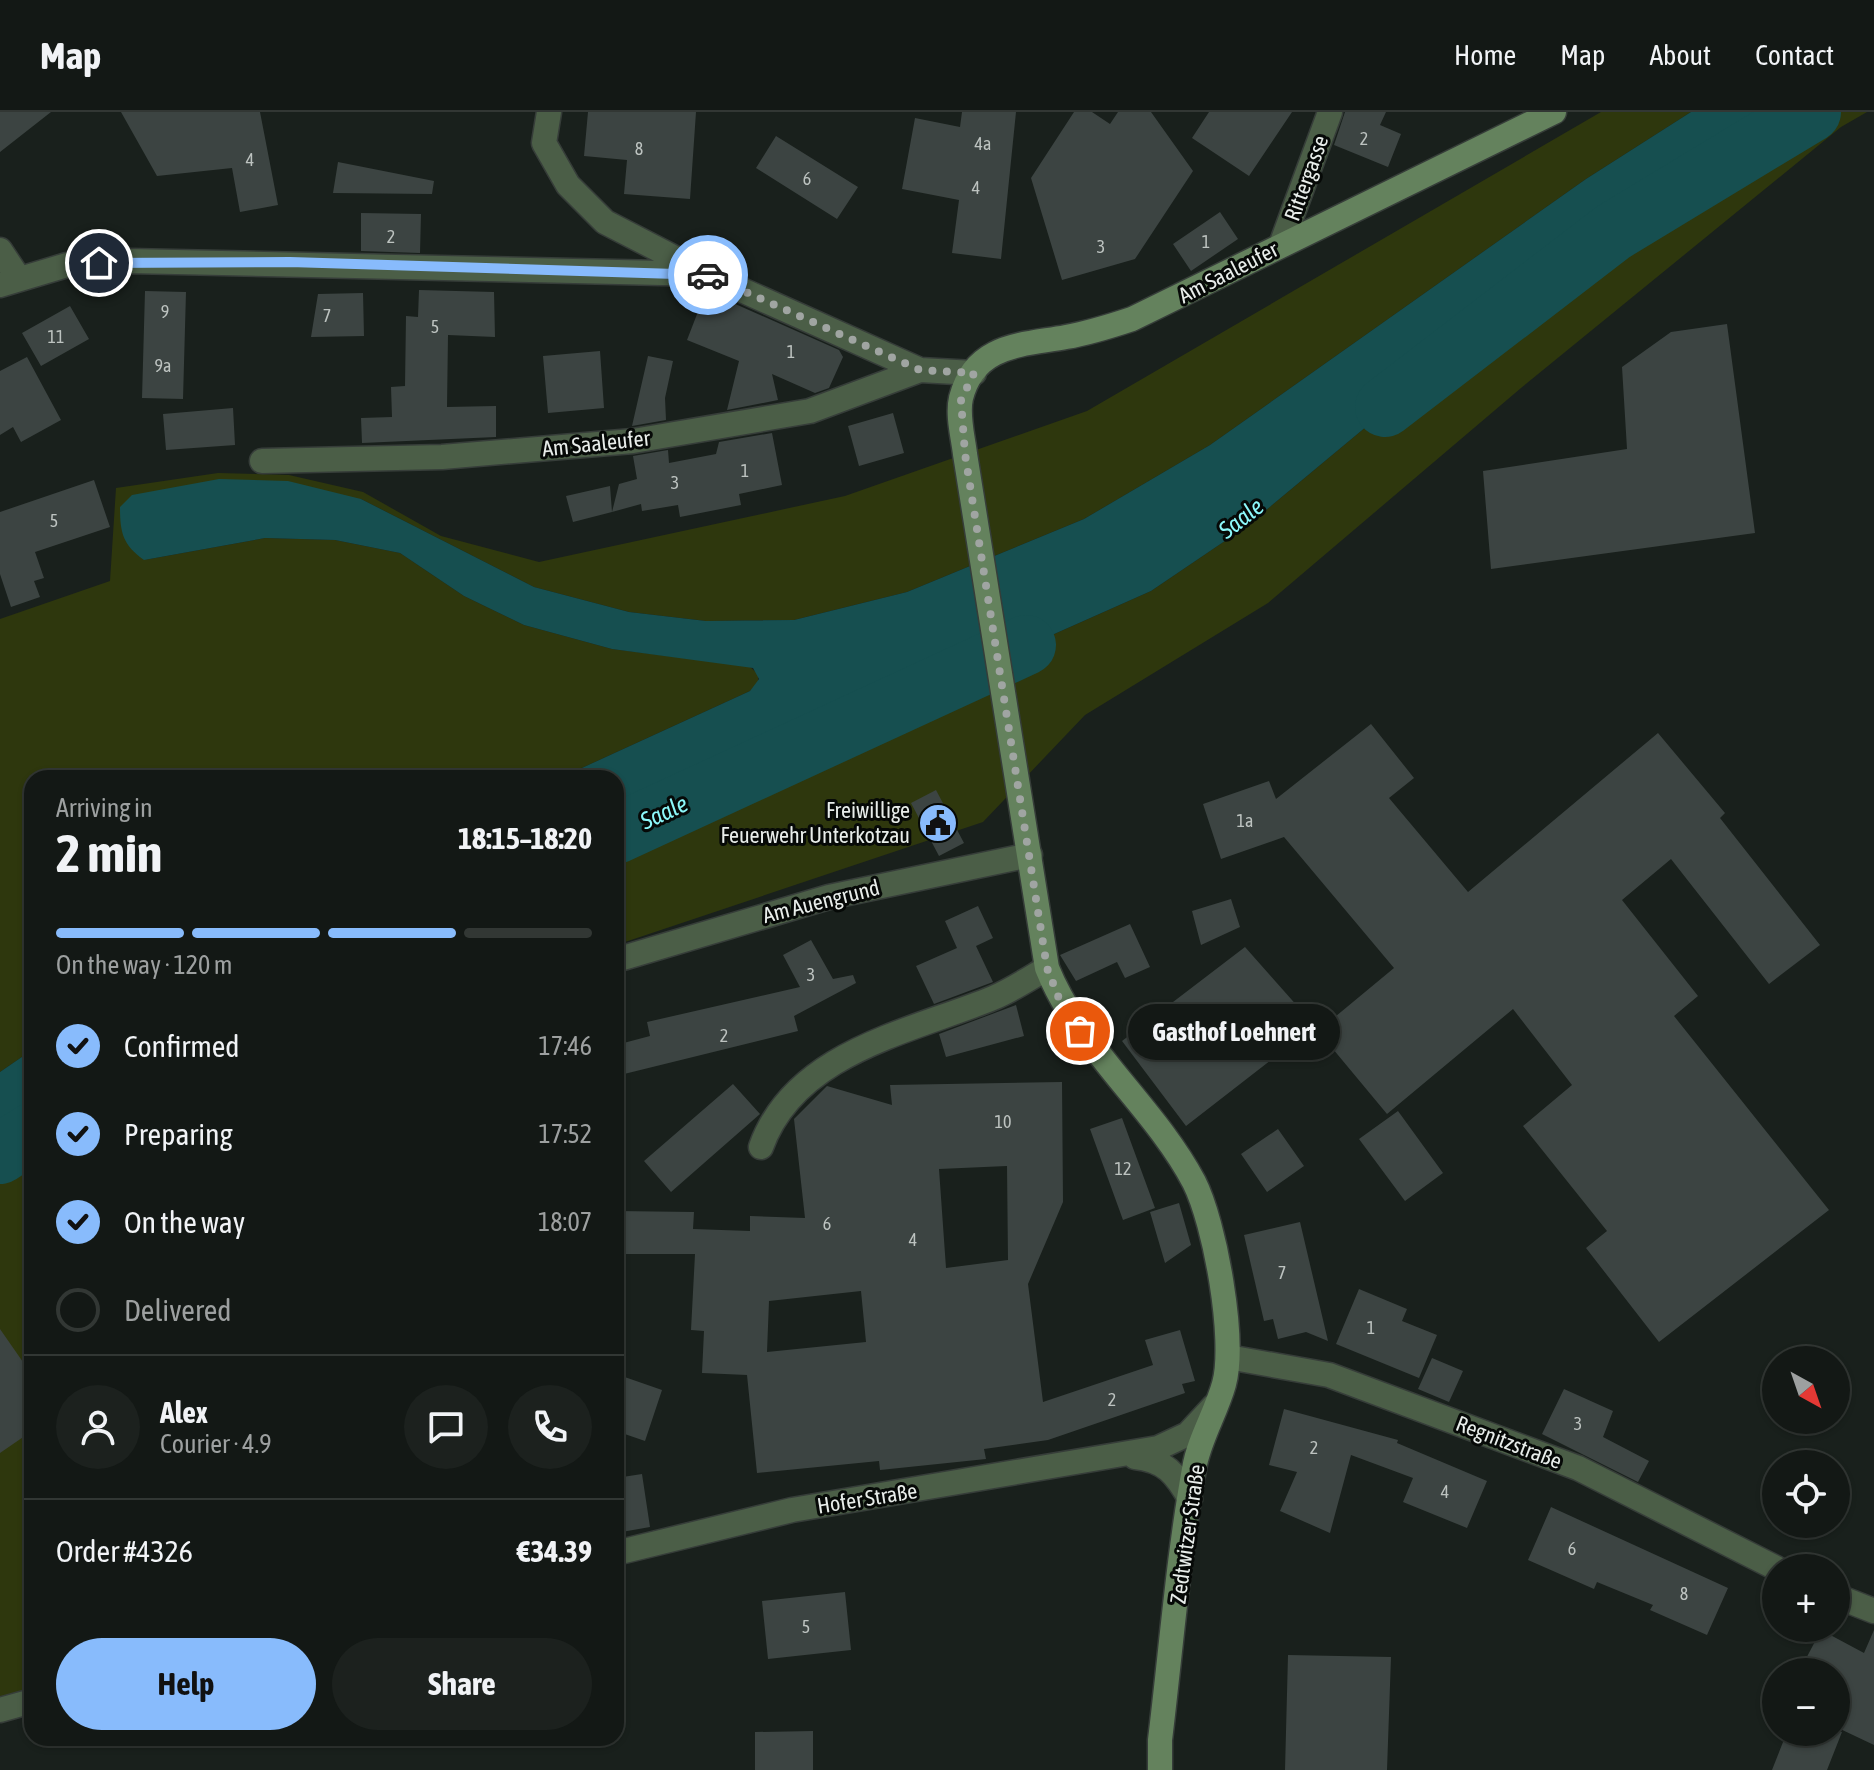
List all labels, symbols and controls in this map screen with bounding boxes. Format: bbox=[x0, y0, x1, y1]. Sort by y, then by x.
text: Map bbox=[40, 34, 101, 77]
text: Home bbox=[1454, 39, 1516, 71]
text: Map bbox=[1560, 39, 1605, 71]
text: About bbox=[1649, 39, 1711, 71]
text: Contact bbox=[1755, 39, 1834, 71]
house number: 2 bbox=[1360, 128, 1368, 149]
street label: Rittergasse bbox=[1279, 132, 1333, 224]
house number: 4a bbox=[975, 133, 991, 154]
house number: 8 bbox=[635, 138, 643, 159]
house number: 4 bbox=[246, 149, 254, 170]
house number: 6 bbox=[803, 168, 811, 189]
house number: 4 bbox=[972, 177, 980, 198]
house number: 2 bbox=[387, 226, 395, 247]
pin bbox=[65, 229, 133, 297]
house number: 1 bbox=[1202, 231, 1210, 252]
courier bbox=[668, 235, 748, 315]
house number: 3 bbox=[1097, 236, 1105, 257]
street label: Am Saaleufer bbox=[1174, 236, 1283, 308]
icon: home bbox=[77, 241, 121, 285]
icon: car bbox=[686, 253, 730, 297]
house number: 9 bbox=[161, 301, 169, 322]
house number: 7 bbox=[323, 305, 331, 326]
house number: 5 bbox=[431, 316, 439, 337]
house number: 11 bbox=[48, 326, 64, 347]
house number: 1 bbox=[787, 341, 795, 362]
house number: 9a bbox=[155, 355, 171, 376]
street label: Am Saaleufer bbox=[541, 424, 652, 462]
house number: 1 bbox=[741, 460, 749, 481]
house number: 3 bbox=[671, 472, 679, 493]
water label: Saale bbox=[1212, 492, 1269, 544]
house number: 5 bbox=[50, 510, 58, 531]
water label: Saale bbox=[635, 789, 692, 835]
text: Arriving in bbox=[56, 793, 153, 823]
place label: Freiwillige Feuerwehr Unterkotzau bbox=[720, 797, 910, 848]
public building icon: Freiwillige Feuerwehr Unterkotzau bbox=[917, 802, 959, 844]
house number: 1a bbox=[1237, 810, 1253, 831]
text: 18:15–18:20 bbox=[458, 821, 592, 855]
text: 2 min bbox=[56, 823, 162, 883]
street label: Am Auengrund bbox=[760, 874, 882, 928]
text: On the way · 120 m bbox=[56, 950, 233, 980]
house number: 3 bbox=[807, 964, 815, 985]
pin bbox=[1046, 997, 1114, 1065]
callout: Gasthof Loehnert bbox=[1128, 1003, 1340, 1059]
icon: bag bbox=[1058, 1009, 1102, 1053]
text: Gasthof Loehnert bbox=[1152, 1017, 1316, 1047]
icon: check bbox=[56, 1024, 100, 1068]
house number: 2 bbox=[720, 1025, 728, 1046]
text: Confirmed bbox=[124, 1029, 239, 1063]
text: 17:46 bbox=[538, 1031, 592, 1061]
house number: 10 bbox=[995, 1111, 1011, 1132]
icon: check bbox=[56, 1112, 100, 1156]
text: Preparing bbox=[124, 1117, 233, 1151]
text: 17:52 bbox=[538, 1119, 592, 1149]
house number: 12 bbox=[1115, 1158, 1131, 1179]
icon: check bbox=[56, 1200, 100, 1244]
text: On the way bbox=[124, 1205, 245, 1239]
text: 18:07 bbox=[538, 1207, 592, 1237]
house number: 6 bbox=[823, 1213, 831, 1234]
house number: 4 bbox=[909, 1229, 917, 1250]
house number: 7 bbox=[1278, 1262, 1286, 1283]
text: Delivered bbox=[124, 1293, 232, 1327]
house number: 1 bbox=[1367, 1317, 1375, 1338]
north arrow bbox=[1762, 1346, 1850, 1434]
map controls bbox=[1762, 1346, 1850, 1746]
button: person bbox=[56, 1385, 140, 1469]
button: chat bbox=[404, 1385, 488, 1469]
button: phone bbox=[508, 1385, 592, 1469]
house number: 2 bbox=[1108, 1389, 1116, 1410]
text: Alex bbox=[160, 1395, 208, 1429]
street label: Regnitzstraße bbox=[1452, 1410, 1566, 1474]
house number: 3 bbox=[1574, 1413, 1582, 1434]
text: Courier · 4.9 bbox=[160, 1429, 271, 1459]
house number: 2 bbox=[1310, 1437, 1318, 1458]
button: locate bbox=[1762, 1450, 1850, 1538]
street label: Zedtwitzer Straße bbox=[1164, 1463, 1210, 1605]
street label: Hofer Straße bbox=[815, 1477, 919, 1519]
house number: 4 bbox=[1441, 1481, 1449, 1502]
text: Order #4326 bbox=[56, 1534, 193, 1568]
text: €34.39 bbox=[517, 1534, 592, 1568]
house number: 6 bbox=[1568, 1538, 1576, 1559]
button: + bbox=[1762, 1554, 1850, 1642]
house number: 8 bbox=[1680, 1583, 1688, 1604]
house number: 5 bbox=[802, 1616, 810, 1637]
button: Help bbox=[56, 1638, 316, 1730]
button: Share bbox=[332, 1638, 592, 1730]
button: − bbox=[1762, 1658, 1850, 1746]

